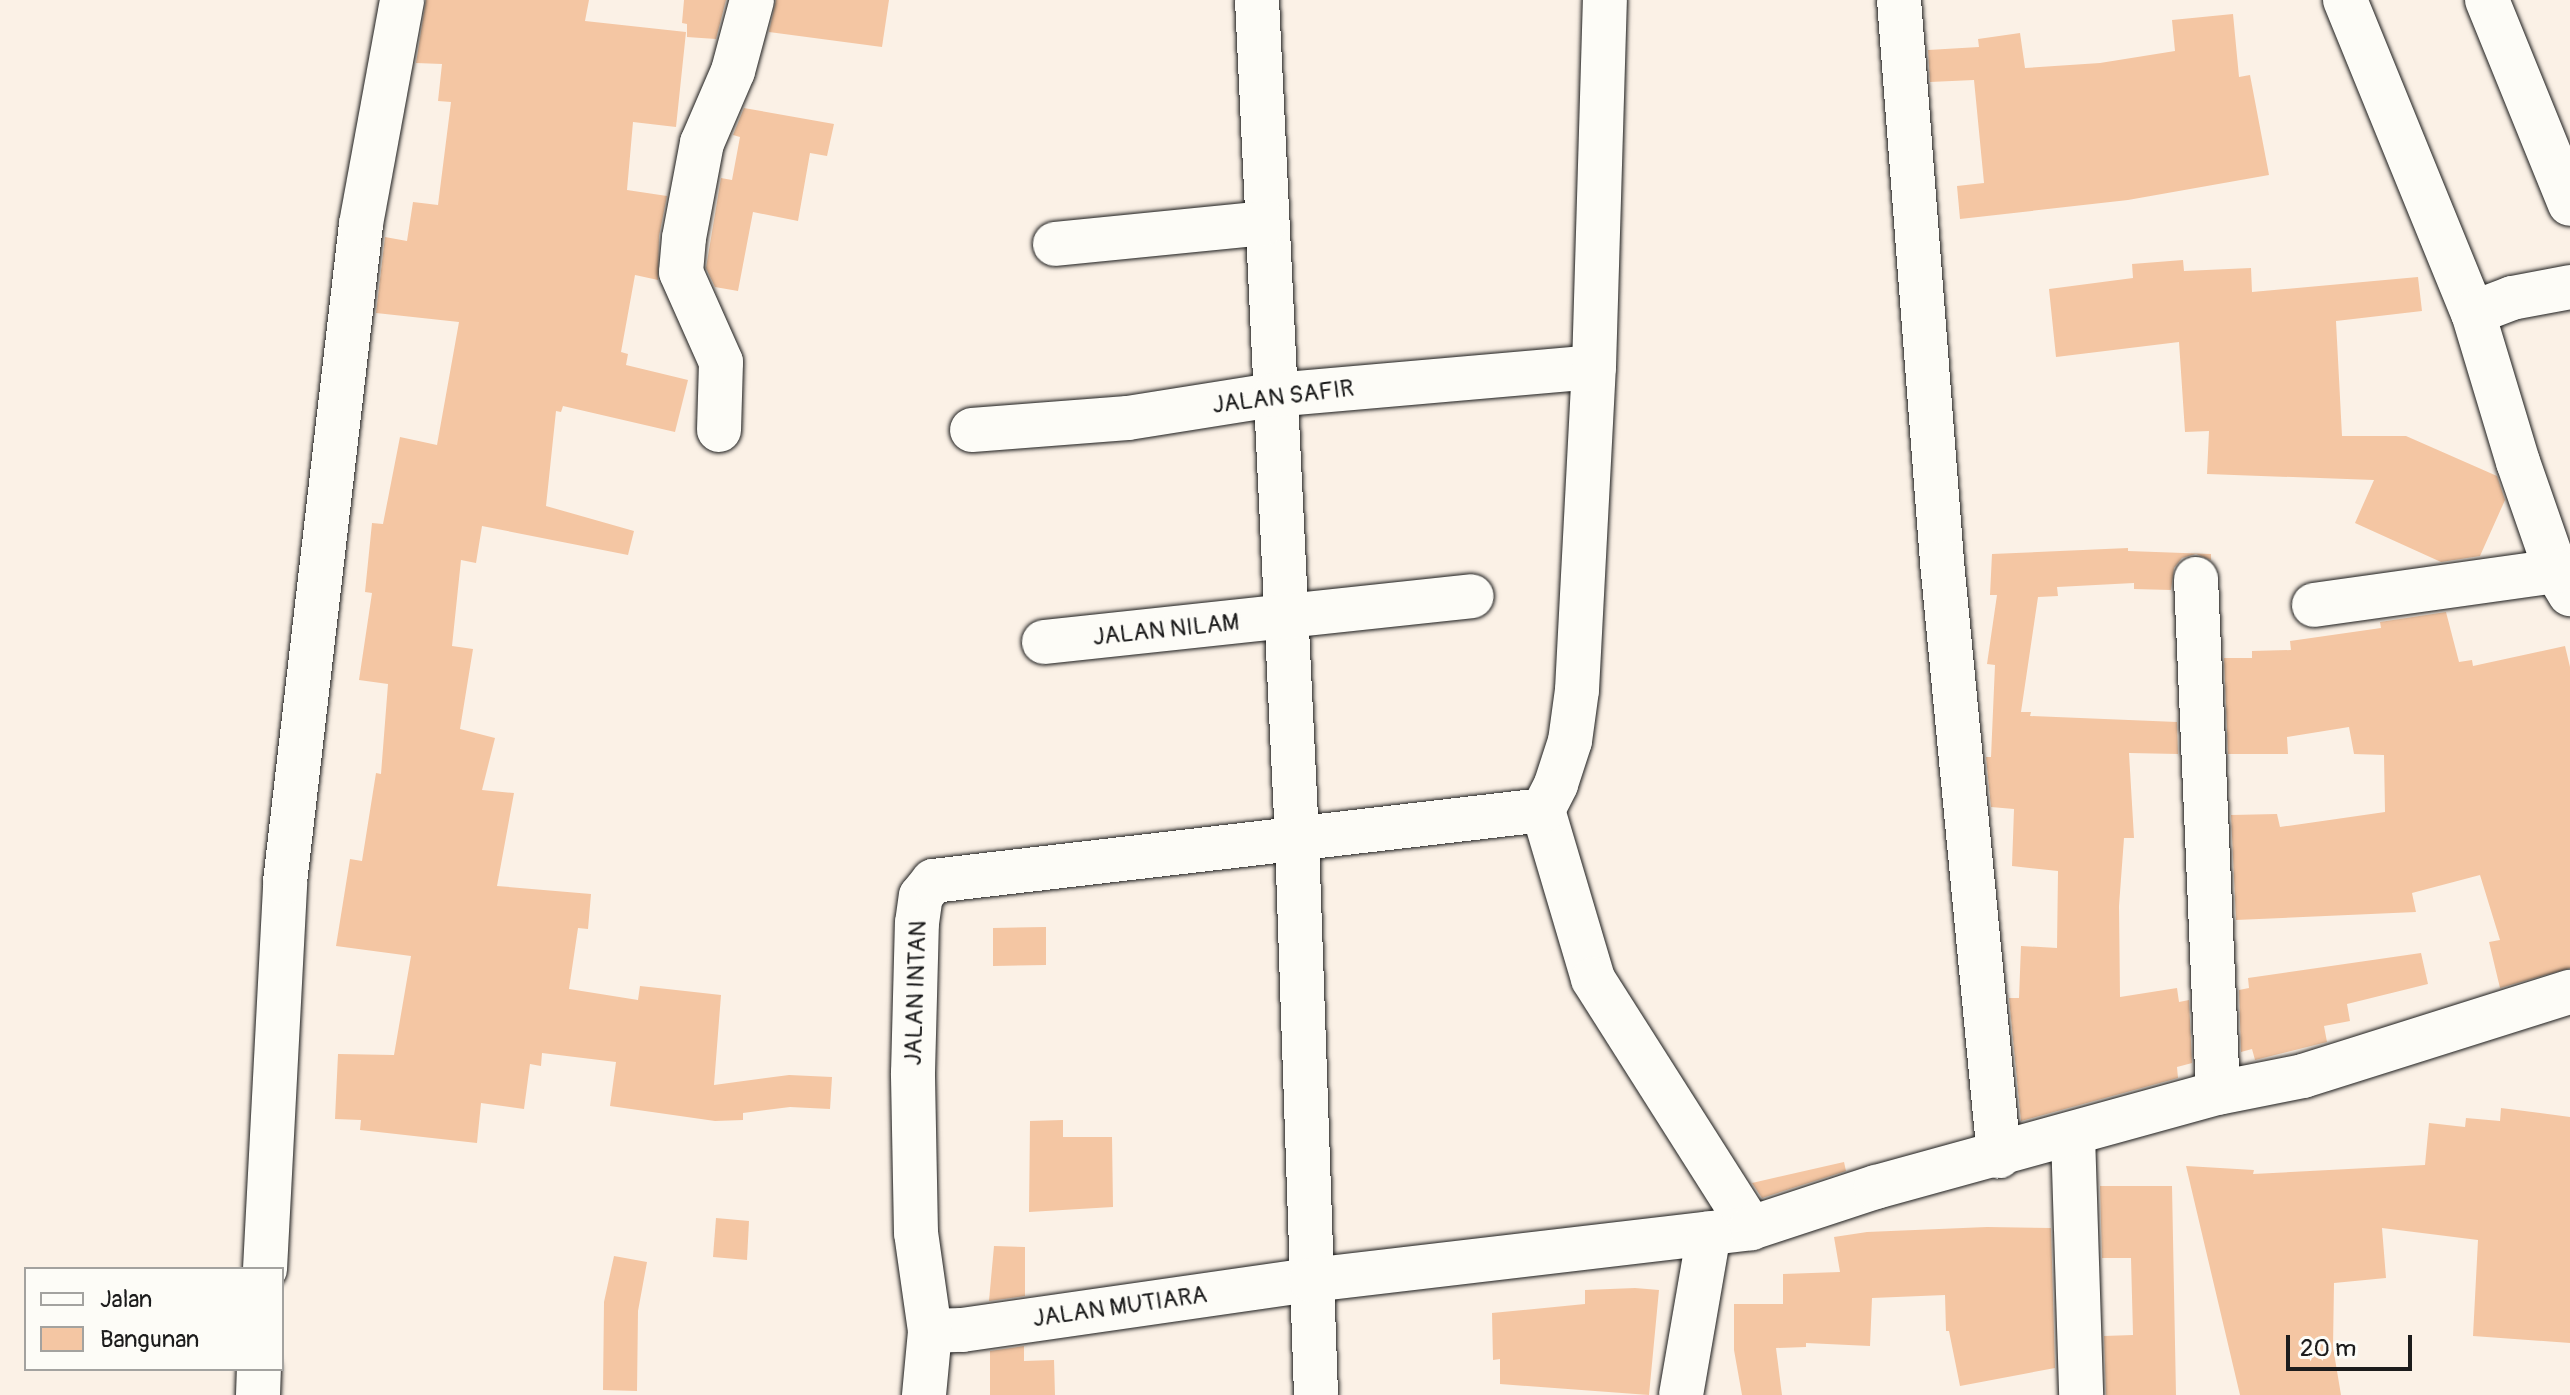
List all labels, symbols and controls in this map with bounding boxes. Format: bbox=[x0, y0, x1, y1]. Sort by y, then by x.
street label: JALAN SAFIR bbox=[1211, 374, 1355, 420]
street label: JALAN NILAM bbox=[1091, 608, 1241, 652]
street label: JALAN INTAN bbox=[899, 920, 933, 1066]
legend bbox=[24, 1267, 284, 1371]
street label: JALAN MUTIARA bbox=[1031, 1280, 1209, 1334]
text: Jalan bbox=[100, 1285, 152, 1314]
scale bar bbox=[2290, 1319, 2416, 1369]
text: Bangunan bbox=[100, 1325, 199, 1354]
text: 20 m bbox=[2300, 1334, 2356, 1363]

